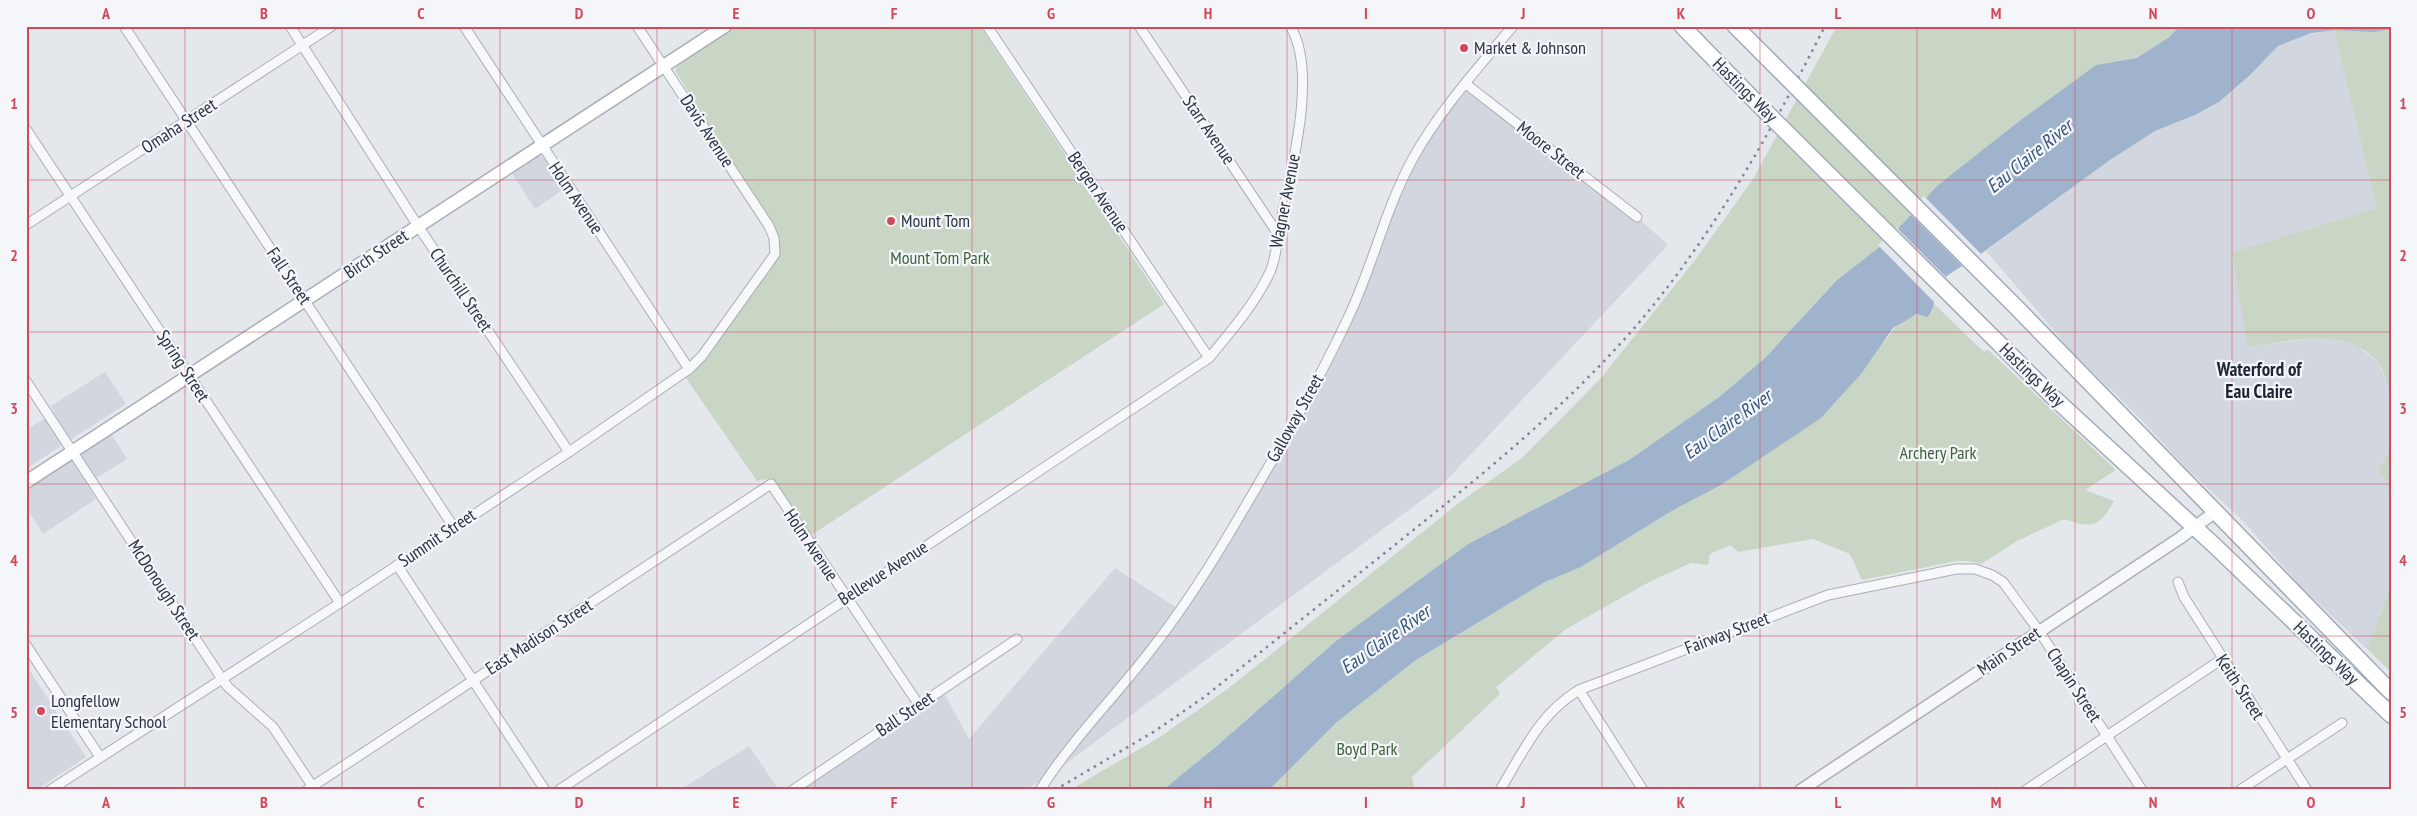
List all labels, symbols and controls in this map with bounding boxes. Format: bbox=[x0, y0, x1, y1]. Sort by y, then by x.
text: A bbox=[101, 3, 111, 23]
text: B bbox=[260, 3, 268, 23]
text: C bbox=[417, 3, 425, 23]
text: D bbox=[575, 3, 584, 23]
text: E bbox=[733, 3, 740, 23]
text: F bbox=[891, 3, 898, 23]
text: G bbox=[1047, 3, 1055, 23]
text: H bbox=[1204, 3, 1212, 23]
text: I bbox=[1364, 3, 1368, 23]
text: J bbox=[1520, 3, 1525, 23]
text: K bbox=[1677, 3, 1686, 23]
text: L bbox=[1835, 3, 1842, 23]
text: M bbox=[1991, 3, 2001, 23]
text: N bbox=[2149, 3, 2157, 23]
text: O bbox=[2307, 3, 2316, 23]
place label: Market & Johnson bbox=[1474, 36, 1586, 59]
marker: Market & Johnson bbox=[1458, 42, 1470, 54]
street label: Hastings Way bbox=[1708, 52, 1783, 127]
street label: Davis Avenue bbox=[675, 90, 740, 172]
street label: Starr Avenue bbox=[1178, 91, 1241, 169]
text: 1 bbox=[10, 93, 18, 113]
street label: Omaha Street bbox=[137, 93, 221, 158]
text: 1 bbox=[2399, 93, 2407, 113]
water label: Eau Claire River bbox=[1981, 112, 2079, 198]
street label: Moore Street bbox=[1513, 116, 1590, 183]
street label: Bergen Avenue bbox=[1063, 147, 1134, 237]
street label: Wagner Avenue bbox=[1264, 152, 1305, 250]
street label: Holm Avenue bbox=[544, 157, 609, 238]
place label: Mount Tom bbox=[901, 209, 970, 232]
marker: Mount Tom bbox=[885, 215, 897, 227]
street label: Birch Street bbox=[339, 224, 412, 283]
street label: Fall Street bbox=[262, 243, 317, 309]
street label: Churchill Street bbox=[425, 243, 498, 336]
text: 2 bbox=[10, 245, 18, 265]
text: 2 bbox=[2399, 245, 2407, 265]
park label: Mount Tom Park bbox=[890, 246, 990, 269]
street label: Spring Street bbox=[152, 325, 215, 406]
street label: Hastings Way bbox=[1995, 338, 2070, 412]
district label: Waterford of Eau Claire bbox=[2216, 357, 2302, 403]
street label: Galloway Street bbox=[1261, 370, 1328, 466]
water label: Eau Claire River bbox=[1678, 382, 1778, 464]
text: 3 bbox=[10, 398, 18, 418]
text: 3 bbox=[2399, 398, 2407, 418]
park label: Archery Park bbox=[1900, 441, 1976, 464]
street label: Summit Street bbox=[393, 503, 480, 572]
street label: Holm Avenue bbox=[779, 504, 844, 585]
street label: McDonough Street bbox=[123, 535, 206, 644]
street label: Bellevue Avenue bbox=[833, 535, 932, 610]
text: 4 bbox=[10, 550, 18, 570]
text: 4 bbox=[2399, 550, 2407, 570]
street label: East Madison Street bbox=[481, 593, 597, 680]
water label: Eau Claire River bbox=[1336, 598, 1437, 679]
street label: Fairway Street bbox=[1681, 606, 1772, 659]
street label: Hastings Way bbox=[2289, 616, 2364, 690]
street label: Main Street bbox=[1973, 621, 2045, 680]
street label: Chapin Street bbox=[2042, 643, 2107, 726]
street label: Keith Street bbox=[2211, 650, 2270, 724]
street label: Ball Street bbox=[871, 686, 938, 741]
place label: Longfellow Elementary School bbox=[51, 689, 167, 733]
text: 5 bbox=[10, 702, 18, 722]
text: 5 bbox=[2399, 702, 2407, 722]
marker: Longfellow Elementary School bbox=[35, 705, 47, 717]
park label: Boyd Park bbox=[1336, 737, 1398, 760]
text: A bbox=[101, 792, 111, 812]
text: B bbox=[260, 792, 268, 812]
text: C bbox=[417, 792, 425, 812]
text: D bbox=[575, 792, 584, 812]
text: E bbox=[733, 792, 740, 812]
text: F bbox=[891, 792, 898, 812]
text: G bbox=[1047, 792, 1055, 812]
text: H bbox=[1204, 792, 1212, 812]
text: I bbox=[1364, 792, 1368, 812]
text: J bbox=[1520, 792, 1525, 812]
text: K bbox=[1677, 792, 1686, 812]
text: L bbox=[1835, 792, 1842, 812]
text: M bbox=[1991, 792, 2001, 812]
text: N bbox=[2149, 792, 2157, 812]
text: O bbox=[2307, 792, 2316, 812]

